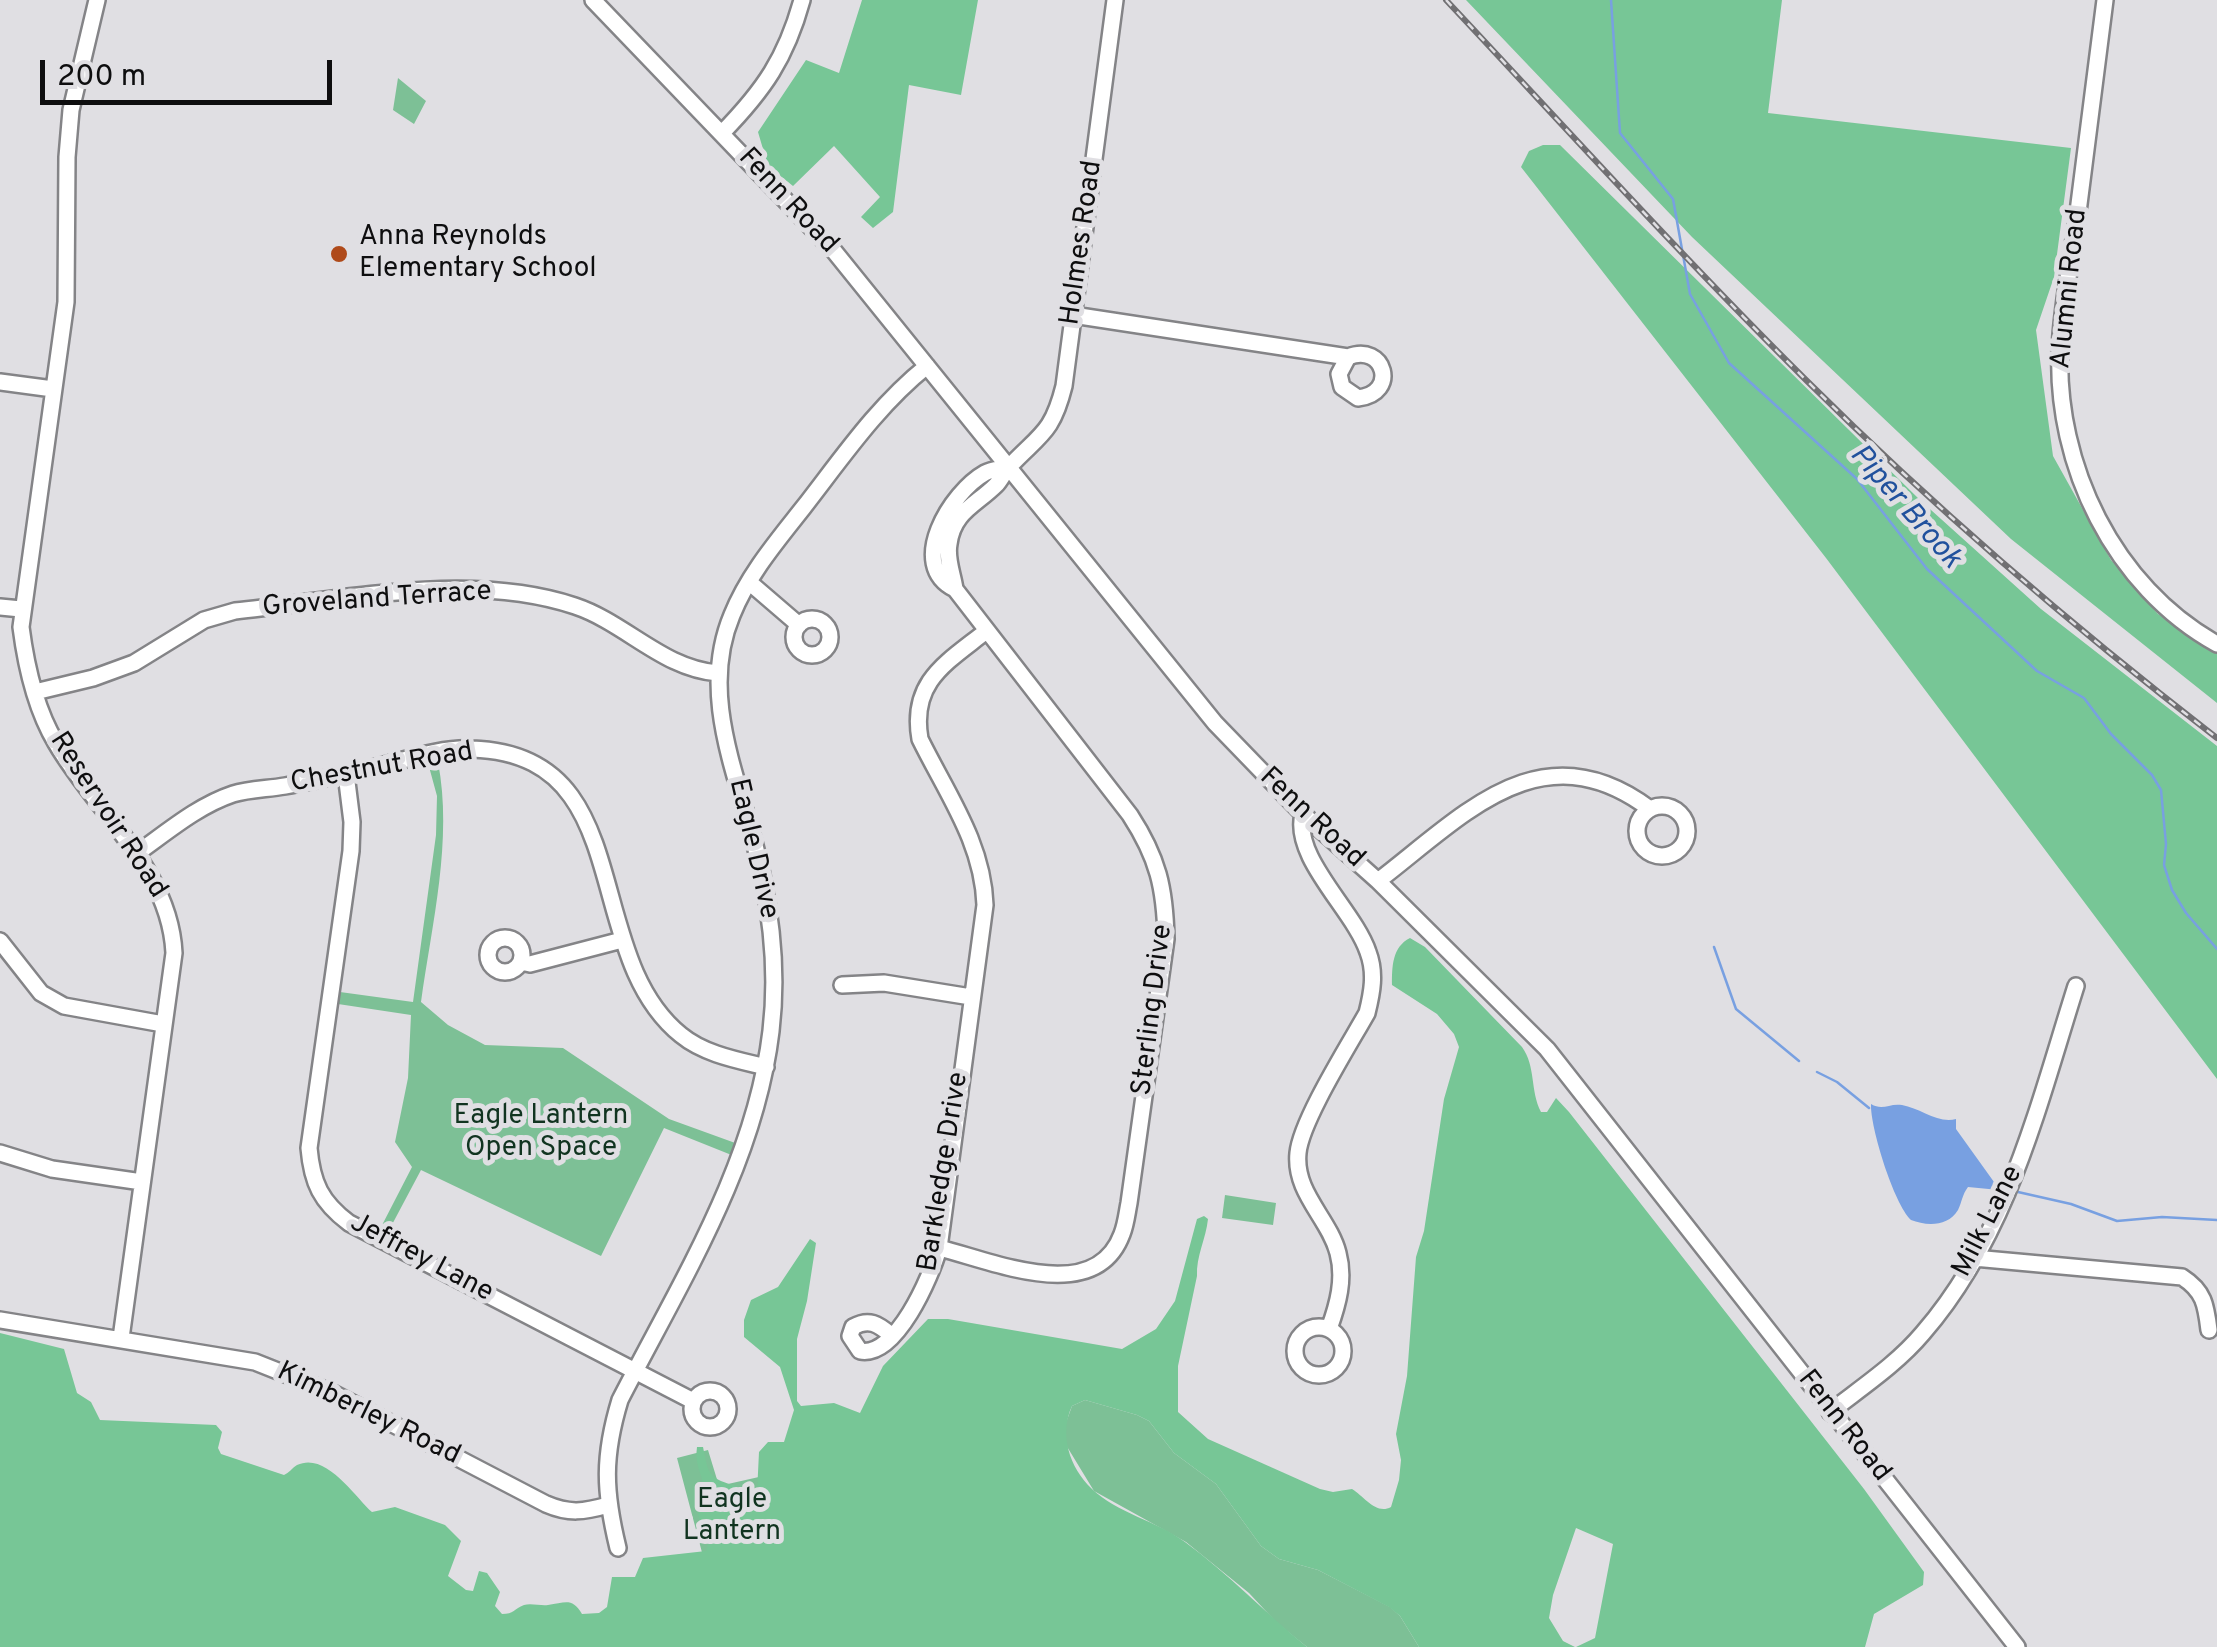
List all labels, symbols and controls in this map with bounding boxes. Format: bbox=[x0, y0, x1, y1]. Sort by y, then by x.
scale bar bbox=[45, 40, 338, 102]
text: 200 m bbox=[57, 59, 146, 96]
street label: Fenn Road bbox=[730, 142, 844, 262]
street label: Holmes Road bbox=[1055, 158, 1111, 328]
street label: Alumni Road bbox=[2046, 207, 2096, 371]
place label: Anna Reynolds Elementary School bbox=[359, 221, 597, 287]
marker: Anna Reynolds Elementary School bbox=[328, 243, 350, 265]
water label: Piper Brook bbox=[1840, 439, 1968, 577]
street label: Groveland Terrace bbox=[261, 576, 493, 626]
street label: Reservoir Road bbox=[41, 727, 173, 905]
street label: Chestnut Road bbox=[288, 736, 476, 802]
street label: Fenn Road bbox=[1251, 762, 1371, 876]
street label: Eagle Drive bbox=[720, 776, 784, 922]
street label: Sterling Drive bbox=[1127, 922, 1181, 1098]
street label: Barkledge Drive bbox=[913, 1070, 977, 1274]
park label: Eagle Lantern Open Space bbox=[454, 1100, 628, 1166]
street label: Milk Lane bbox=[1947, 1161, 2031, 1283]
street label: Jeffrey Lane bbox=[344, 1207, 498, 1311]
street label: Kimberley Road bbox=[271, 1356, 465, 1474]
street label: Fenn Road bbox=[1789, 1365, 1897, 1489]
park label: Eagle Lantern bbox=[683, 1484, 781, 1550]

